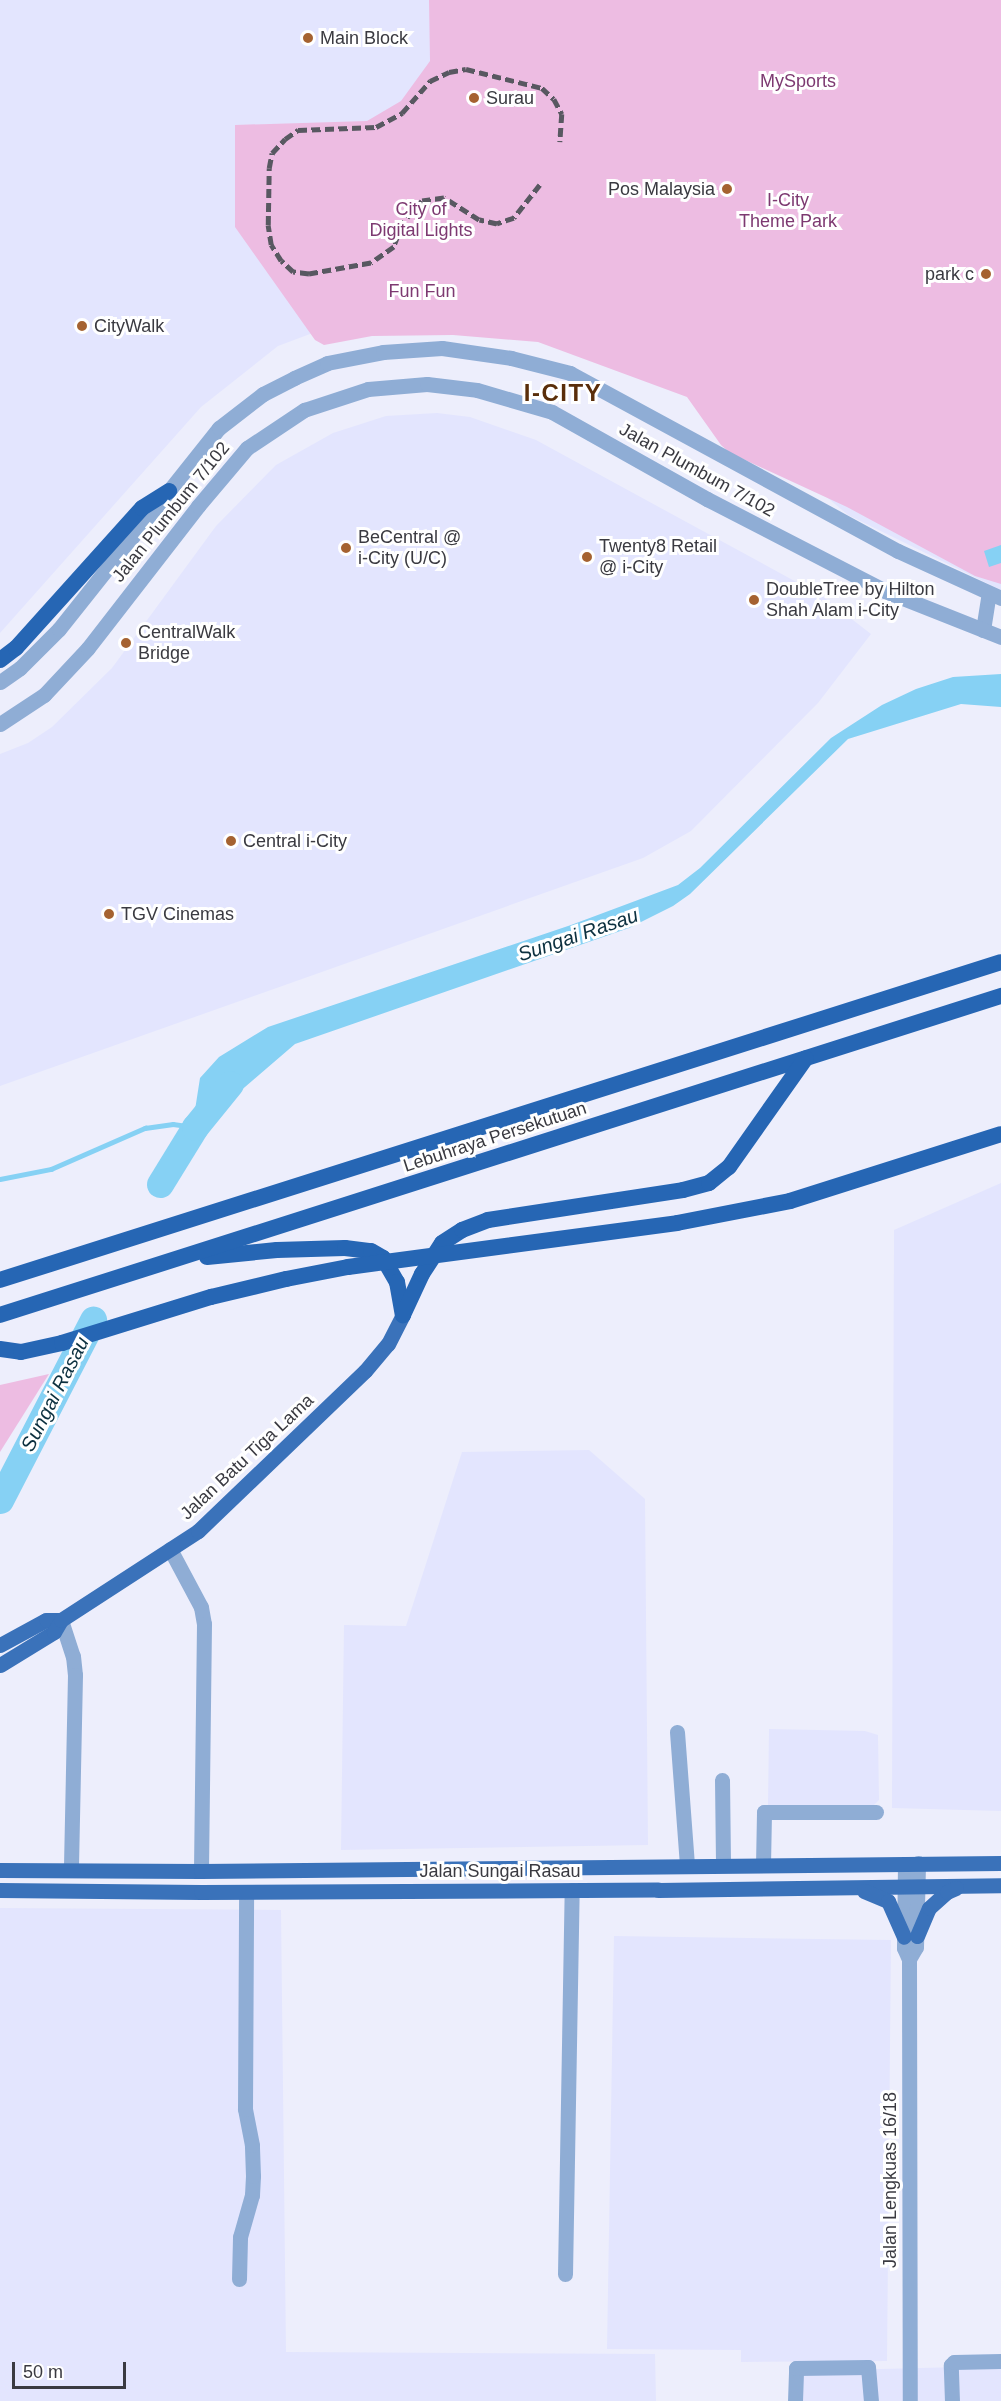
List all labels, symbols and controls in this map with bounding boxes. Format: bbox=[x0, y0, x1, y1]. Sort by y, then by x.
place label: Main Block bbox=[320, 27, 408, 49]
marker: Main Block bbox=[301, 31, 315, 45]
park label: MySports bbox=[760, 70, 836, 92]
place label: Surau bbox=[486, 87, 534, 109]
marker: Surau bbox=[467, 91, 481, 105]
place label: Pos Malaysia bbox=[608, 178, 715, 200]
marker: Pos Malaysia bbox=[720, 182, 734, 196]
park label: I-City Theme Park bbox=[739, 190, 837, 232]
park label: City of Digital Lights bbox=[369, 199, 473, 242]
place label: park c bbox=[925, 263, 974, 285]
marker: park c bbox=[979, 267, 993, 281]
park label: Fun Fun bbox=[388, 280, 456, 302]
place label: CityWalk bbox=[94, 315, 164, 337]
marker: CityWalk bbox=[75, 319, 89, 333]
district label: I-CITY bbox=[524, 379, 602, 407]
street label: Jalan Plumbum 7/102 bbox=[616, 418, 778, 522]
street label: Jalan Plumbum 7/102 bbox=[108, 438, 234, 586]
place label: BeCentral @ i-City (U/C) bbox=[358, 527, 461, 570]
place label: Twenty8 Retail @ i-City bbox=[599, 536, 717, 578]
marker: BeCentral @ i-City (U/C) bbox=[339, 541, 353, 555]
marker: Twenty8 Retail @ i-City bbox=[580, 550, 594, 564]
place label: DoubleTree by Hilton Shah Alam i-City bbox=[766, 579, 934, 622]
marker: DoubleTree by Hilton Shah Alam i-City bbox=[747, 593, 761, 607]
place label: CentralWalk Bridge bbox=[138, 622, 235, 664]
marker: CentralWalk Bridge bbox=[119, 636, 133, 650]
place label: Central i-City bbox=[243, 830, 347, 852]
marker: Central i-City bbox=[224, 834, 238, 848]
place label: TGV Cinemas bbox=[121, 903, 234, 925]
water label: Sungai Rasau bbox=[515, 903, 641, 967]
marker: TGV Cinemas bbox=[102, 907, 116, 921]
street label: Lebuhraya Persekutuan bbox=[401, 1097, 589, 1177]
water label: Sungai Rasau bbox=[16, 1333, 94, 1455]
street label: Jalan Batu Tiga Lama bbox=[176, 1390, 318, 1524]
street label: Jalan Sungai Rasau bbox=[419, 1860, 581, 1882]
street label: Jalan Lengkuas 16/18 bbox=[879, 2092, 901, 2268]
scale bar bbox=[15, 2350, 129, 2388]
text: 50 m bbox=[23, 2362, 63, 2382]

